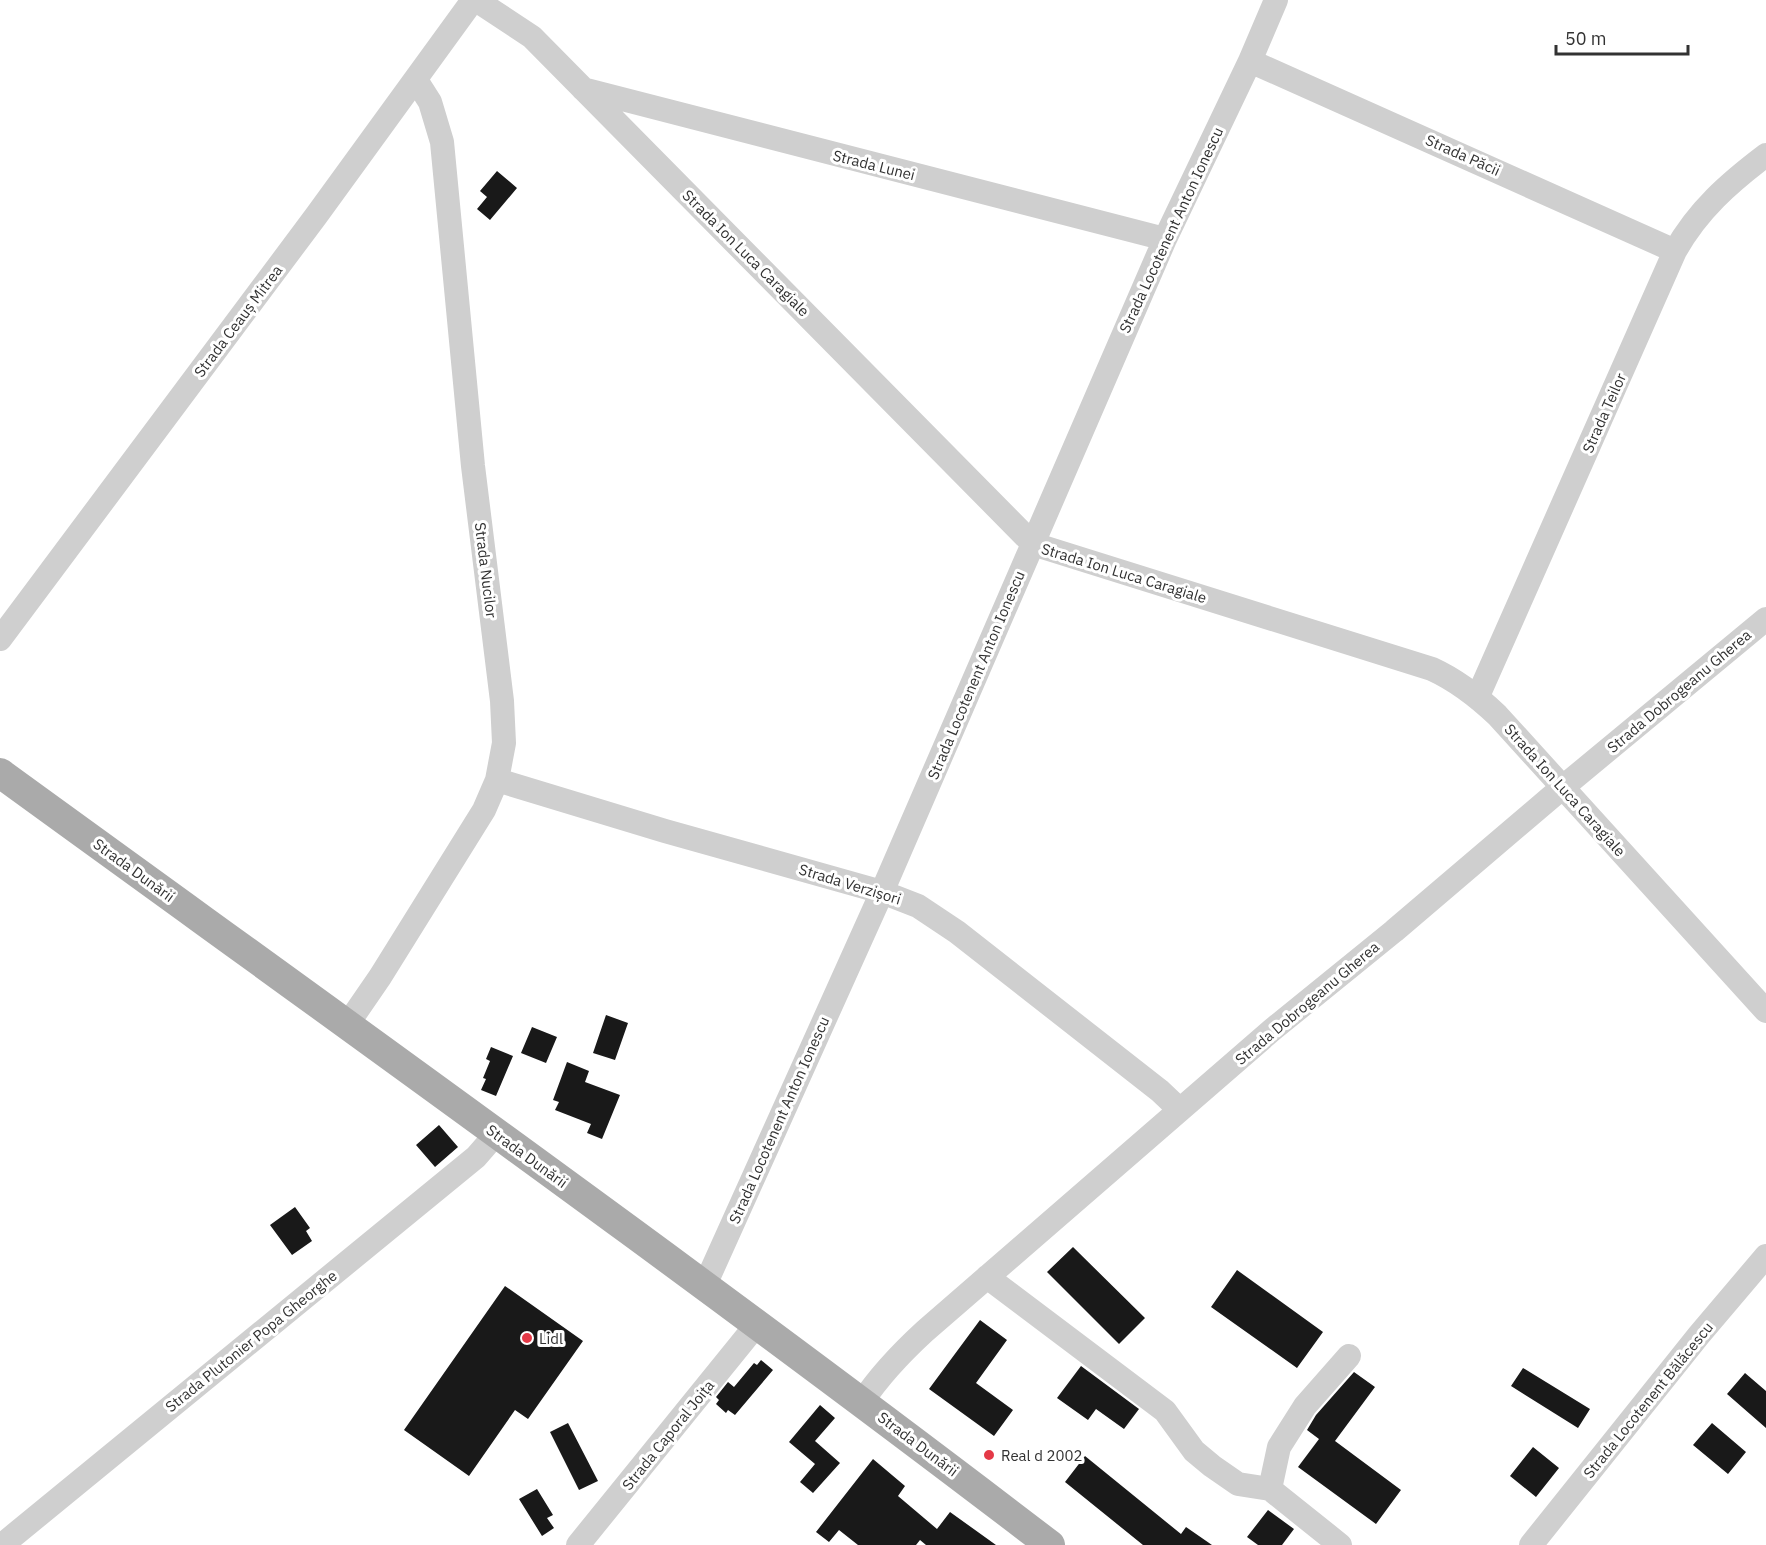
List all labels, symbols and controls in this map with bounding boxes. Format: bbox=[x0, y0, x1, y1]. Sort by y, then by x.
scale bar bbox=[1556, 18, 1688, 56]
text: 50 m bbox=[1565, 27, 1607, 50]
street label: Strada Locotenent Anton Ionescu bbox=[1115, 124, 1227, 336]
street label: Strada Păcii bbox=[1423, 130, 1503, 180]
street label: Strada Lunei bbox=[831, 146, 917, 184]
street label: Strada Ion Luca Caragiale bbox=[679, 186, 813, 320]
street label: Strada Ceauș Mitrea bbox=[190, 261, 286, 381]
street label: Strada Teilor bbox=[1578, 370, 1630, 456]
street label: Strada Nucilor bbox=[471, 521, 501, 619]
street label: Strada Ion Luca Caragiale bbox=[1039, 539, 1209, 607]
street label: Strada Locotenent Anton Ionescu bbox=[923, 568, 1029, 782]
street label: Strada Dobrogeanu Gherea bbox=[1603, 625, 1755, 757]
street label: Strada Ion Luca Caragiale bbox=[1500, 720, 1630, 860]
street label: Strada Dunării bbox=[90, 834, 178, 906]
street label: Strada Verzișori bbox=[797, 859, 903, 909]
street label: Strada Dobrogeanu Gherea bbox=[1231, 937, 1383, 1069]
street label: Strada Locotenent Anton Ionescu bbox=[725, 1013, 833, 1227]
street label: Strada Dunării bbox=[483, 1120, 571, 1192]
street label: Strada Plutonier Popa Gheorghe bbox=[161, 1266, 341, 1416]
street label: Strada Locotenent Bălăcescu bbox=[1579, 1318, 1717, 1482]
place label: Lidl bbox=[539, 1329, 563, 1348]
marker: Lidl bbox=[520, 1331, 534, 1345]
street label: Strada Caporal Joița bbox=[618, 1376, 718, 1494]
street label: Strada Dunării bbox=[874, 1408, 962, 1480]
place label: Real d 2002 bbox=[1001, 1446, 1082, 1465]
marker: Real d 2002 bbox=[982, 1448, 996, 1462]

